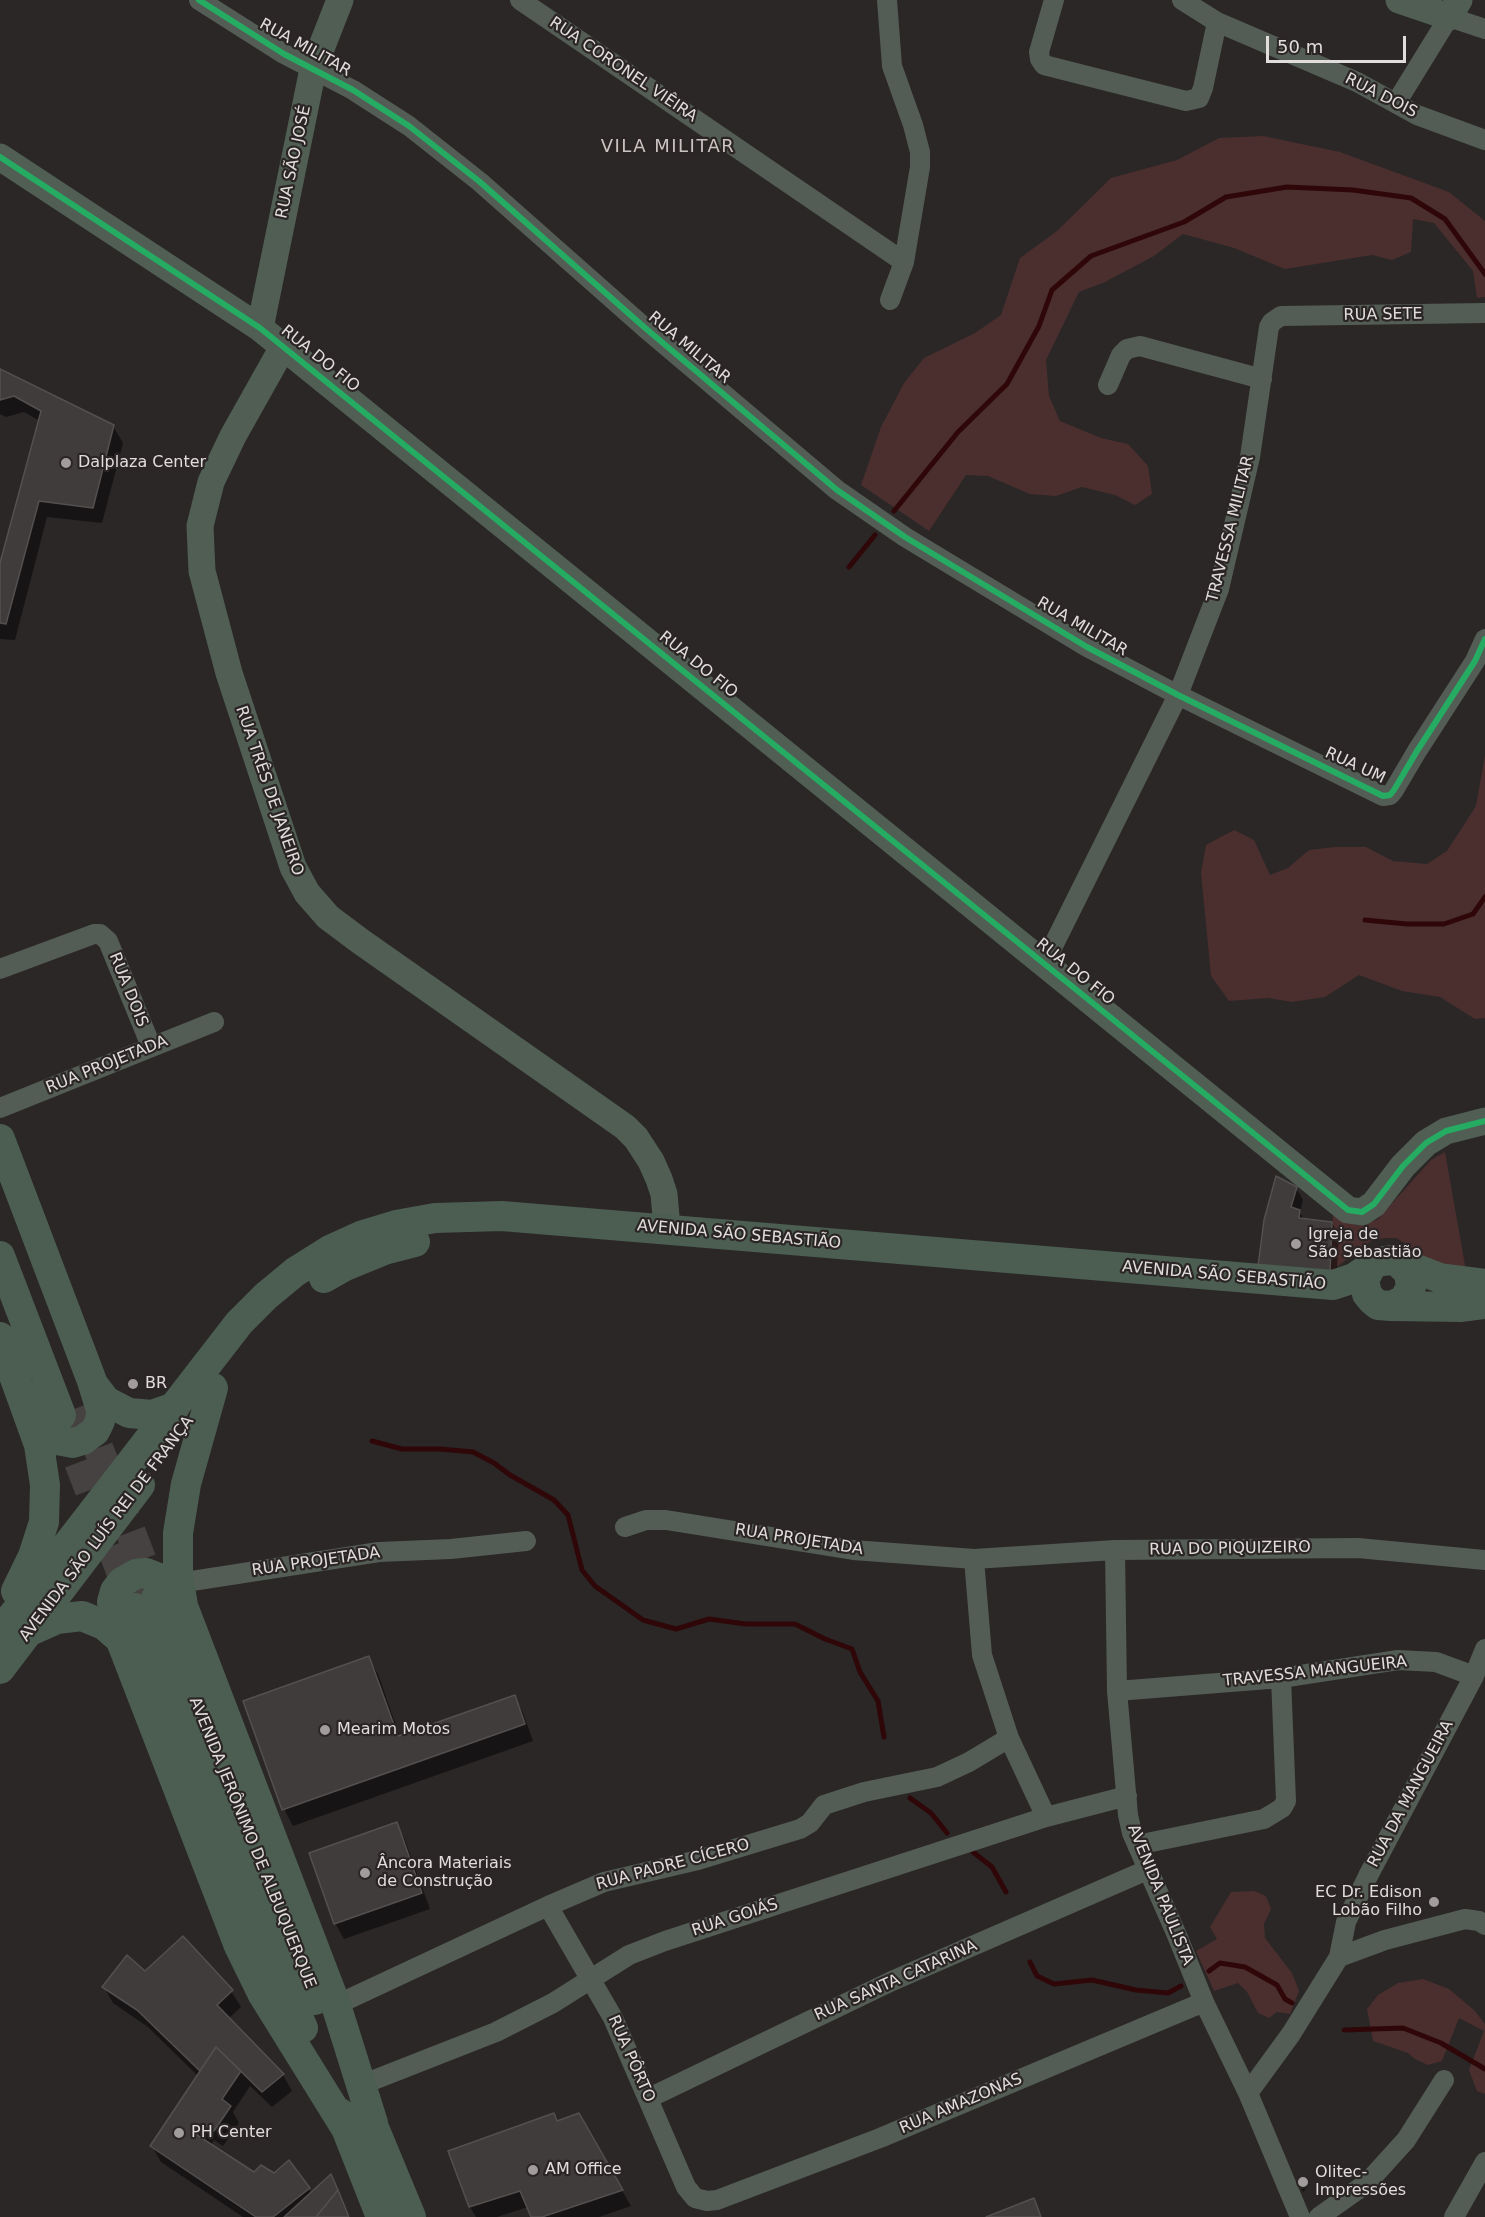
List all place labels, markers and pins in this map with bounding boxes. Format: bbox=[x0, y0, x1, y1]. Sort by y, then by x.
place label: Dalplaza Center bbox=[78, 453, 206, 473]
marker: Dalplaza Center bbox=[59, 456, 73, 470]
place label: Igreja de São Sebastião bbox=[1308, 1225, 1421, 1263]
marker: Igreja de São Sebastião bbox=[1289, 1237, 1303, 1251]
place label: BR bbox=[145, 1374, 167, 1394]
marker: BR bbox=[126, 1377, 140, 1391]
place label: Mearim Motos bbox=[337, 1720, 450, 1740]
marker: Mearim Motos bbox=[318, 1723, 332, 1737]
place label: Âncora Materiais de Construção bbox=[377, 1854, 511, 1892]
marker: Âncora Materiais de Construção bbox=[358, 1866, 372, 1880]
place label: EC Dr. Edison Lobão Filho bbox=[1315, 1883, 1422, 1921]
marker: EC Dr. Edison Lobão Filho bbox=[1427, 1895, 1441, 1909]
place label: PH Center bbox=[191, 2123, 272, 2143]
marker: PH Center bbox=[172, 2126, 186, 2140]
place label: AM Office bbox=[545, 2160, 622, 2180]
marker: AM Office bbox=[526, 2163, 540, 2177]
place label: Olitec- Impressões bbox=[1315, 2163, 1406, 2201]
marker: Olitec- Impressões bbox=[1296, 2175, 1310, 2189]

